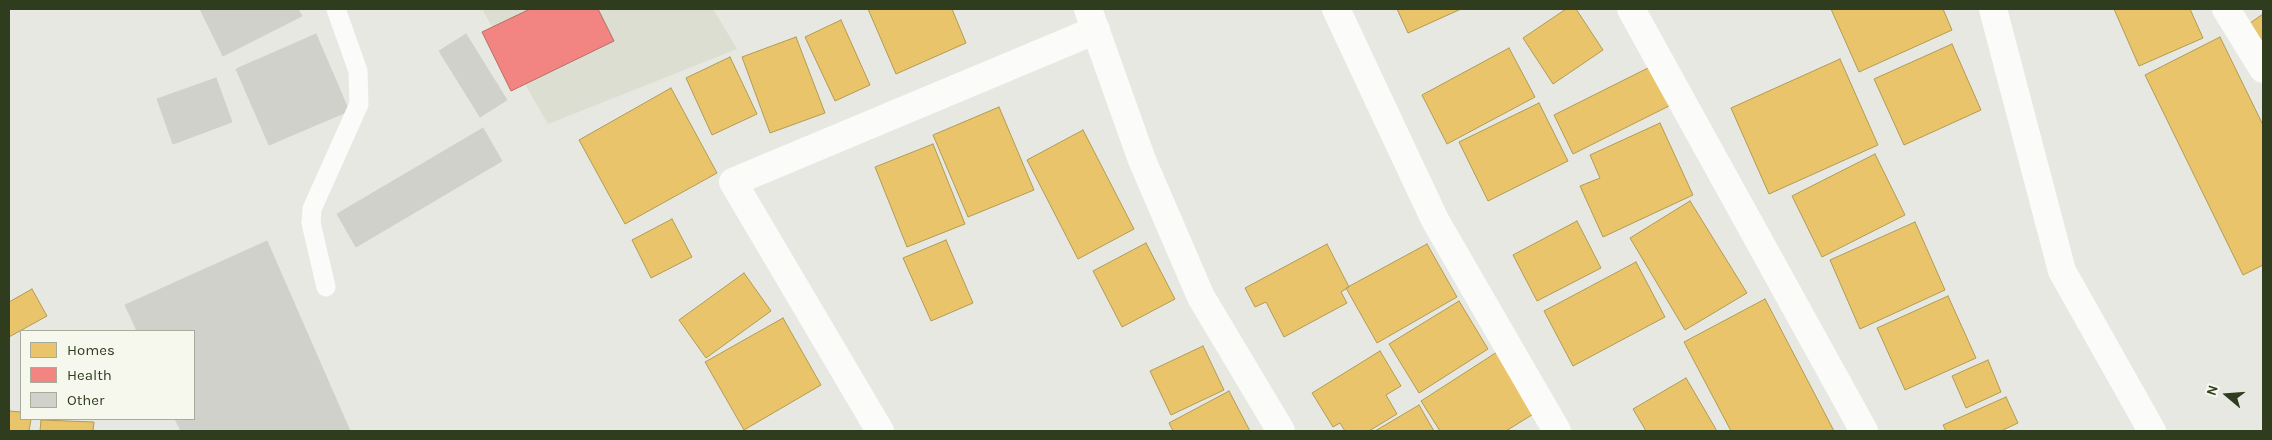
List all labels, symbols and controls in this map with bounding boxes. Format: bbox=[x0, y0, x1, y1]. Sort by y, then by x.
legend bbox=[20, 330, 195, 420]
text: Homes bbox=[67, 341, 115, 359]
text: Health bbox=[67, 366, 112, 384]
north arrow bbox=[2202, 370, 2252, 420]
text: N bbox=[2203, 383, 2222, 398]
text: Other bbox=[67, 391, 105, 409]

